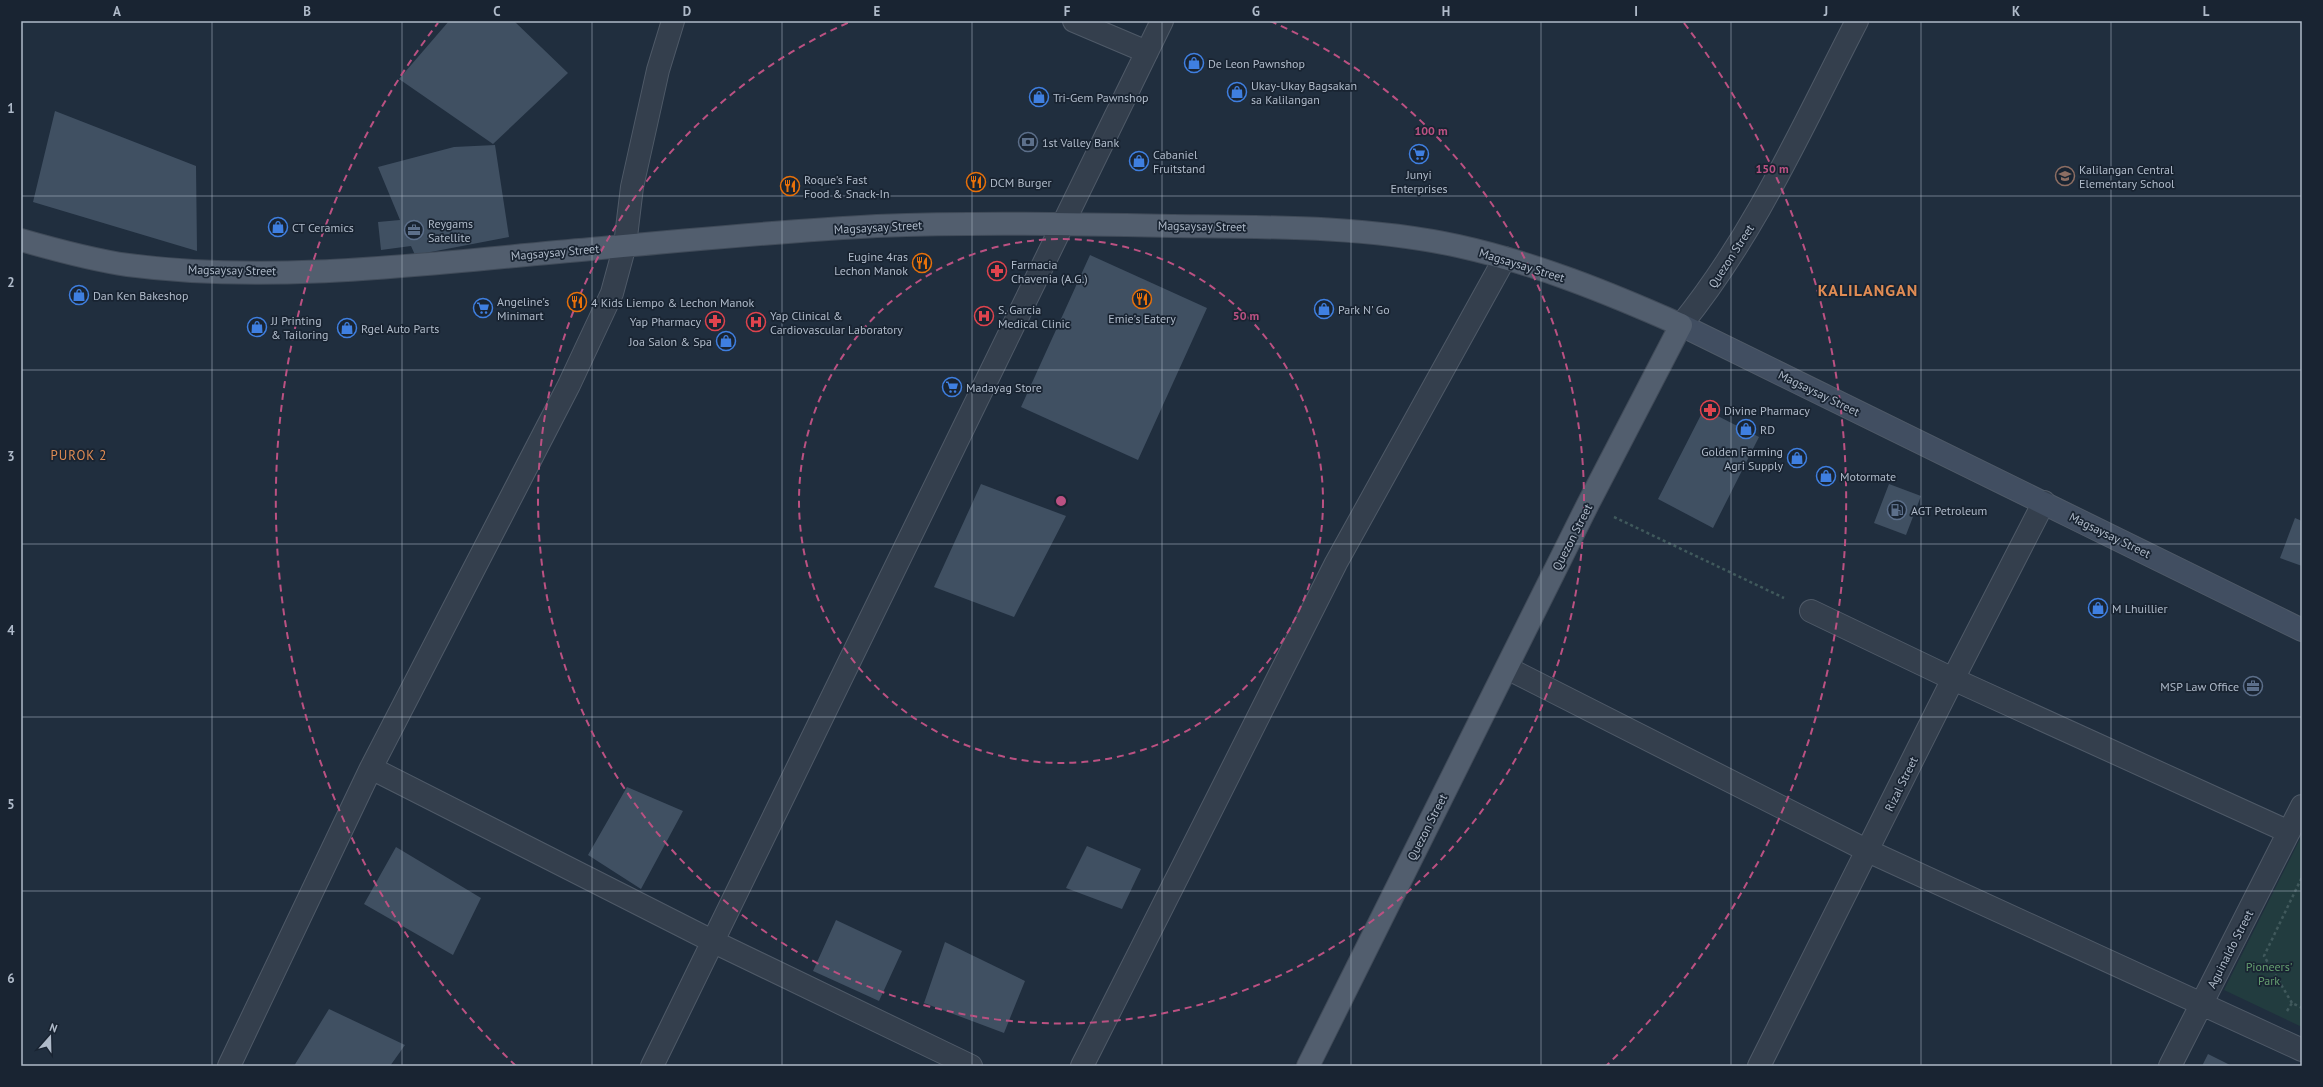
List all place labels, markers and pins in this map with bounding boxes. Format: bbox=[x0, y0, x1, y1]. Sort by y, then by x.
shop icon: De Leon Pawnshop bbox=[1183, 52, 1205, 74]
place label: De Leon Pawnshop bbox=[1208, 56, 1305, 71]
place label: Ukay-Ukay Bagsakan sa Kalilangan bbox=[1251, 78, 1357, 107]
shop icon: Ukay-Ukay Bagsakan sa Kalilangan bbox=[1226, 81, 1248, 103]
shop icon: Tri-Gem Pawnshop bbox=[1028, 86, 1050, 108]
place label: Tri-Gem Pawnshop bbox=[1053, 90, 1149, 105]
bank icon: 1st Valley Bank bbox=[1017, 131, 1039, 153]
place label: 1st Valley Bank bbox=[1042, 135, 1119, 150]
supermarket icon: Junyi Enterprises bbox=[1408, 143, 1430, 165]
place label: Cabaniel Fruitstand bbox=[1153, 147, 1205, 176]
shop icon: Cabaniel Fruitstand bbox=[1128, 150, 1150, 172]
place label: Kalilangan Central Elementary School bbox=[2079, 162, 2175, 191]
school or university icon: Kalilangan Central Elementary School bbox=[2054, 165, 2076, 187]
place label: Junyi Enterprises bbox=[1390, 167, 1448, 196]
restaurant icon: DCM Burger bbox=[965, 171, 987, 193]
place label: Roque's Fast Food & Snack-In bbox=[804, 172, 890, 201]
restaurant icon: Roque's Fast Food & Snack-In bbox=[779, 175, 801, 197]
place label: DCM Burger bbox=[990, 175, 1052, 190]
shop icon: CT Ceramics bbox=[267, 216, 289, 238]
place label: Reygams Satellite bbox=[428, 216, 473, 245]
office icon: Reygams Satellite bbox=[403, 219, 425, 241]
place label: CT Ceramics bbox=[292, 220, 354, 235]
place label: Eugine 4ras Lechon Manok bbox=[834, 249, 908, 278]
restaurant icon: Eugine 4ras Lechon Manok bbox=[911, 252, 933, 274]
place label: Farmacia Chavenia (A.G.) bbox=[1011, 257, 1088, 286]
pharmacy icon: Farmacia Chavenia (A.G.) bbox=[986, 260, 1008, 282]
shop icon: Dan Ken Bakeshop bbox=[68, 284, 90, 306]
place label: Dan Ken Bakeshop bbox=[93, 288, 188, 303]
restaurant icon: Emie's Eatery bbox=[1131, 288, 1153, 310]
restaurant icon: 4 Kids Liempo & Lechon Manok bbox=[566, 291, 588, 313]
place label: Angeline's Minimart bbox=[497, 294, 549, 323]
place label: 4 Kids Liempo & Lechon Manok bbox=[591, 295, 754, 310]
supermarket icon: Angeline's Minimart bbox=[472, 297, 494, 319]
shop icon: Park N' Go bbox=[1313, 298, 1335, 320]
place label: S. Garcia Medical Clinic bbox=[998, 302, 1071, 331]
place label: Park N' Go bbox=[1338, 302, 1390, 317]
hospital icon: S. Garcia Medical Clinic bbox=[973, 305, 995, 327]
place label: Yap Clinical & Cardiovascular Laboratory bbox=[770, 308, 903, 337]
pharmacy icon: Yap Pharmacy bbox=[704, 310, 726, 332]
hospital icon: Yap Clinical & Cardiovascular Laboratory bbox=[745, 311, 767, 333]
place label: Emie's Eatery bbox=[1108, 311, 1176, 326]
place label: JJ Printing & Tailoring bbox=[270, 313, 328, 342]
place label: Yap Pharmacy bbox=[630, 314, 701, 329]
shop icon: JJ Printing & Tailoring bbox=[246, 316, 268, 338]
shop icon: Rgel Auto Parts bbox=[336, 317, 358, 339]
place label: Rgel Auto Parts bbox=[361, 321, 439, 336]
shop icon: Joa Salon & Spa bbox=[715, 330, 737, 352]
place label: Joa Salon & Spa bbox=[628, 334, 712, 349]
supermarket icon: Madayag Store bbox=[941, 376, 963, 398]
place label: Madayag Store bbox=[966, 380, 1042, 395]
pharmacy icon: Divine Pharmacy bbox=[1699, 399, 1721, 421]
place label: Divine Pharmacy bbox=[1724, 403, 1810, 418]
shop icon: RD bbox=[1735, 418, 1757, 440]
place label: RD bbox=[1760, 422, 1775, 437]
place label: Golden Farming Agri Supply bbox=[1701, 444, 1783, 473]
shop icon: Golden Farming Agri Supply bbox=[1786, 447, 1808, 469]
shop icon: Motormate bbox=[1815, 465, 1837, 487]
place label: Motormate bbox=[1840, 469, 1896, 484]
centre of rings bbox=[1054, 494, 1068, 508]
fuel station icon: AGT Petroleum bbox=[1886, 499, 1908, 521]
place label: AGT Petroleum bbox=[1911, 503, 1987, 518]
shop icon: M Lhuillier bbox=[2087, 597, 2109, 619]
place label: M Lhuillier bbox=[2112, 601, 2168, 616]
office icon: MSP Law Office bbox=[2242, 675, 2264, 697]
place label: MSP Law Office bbox=[2160, 679, 2239, 694]

